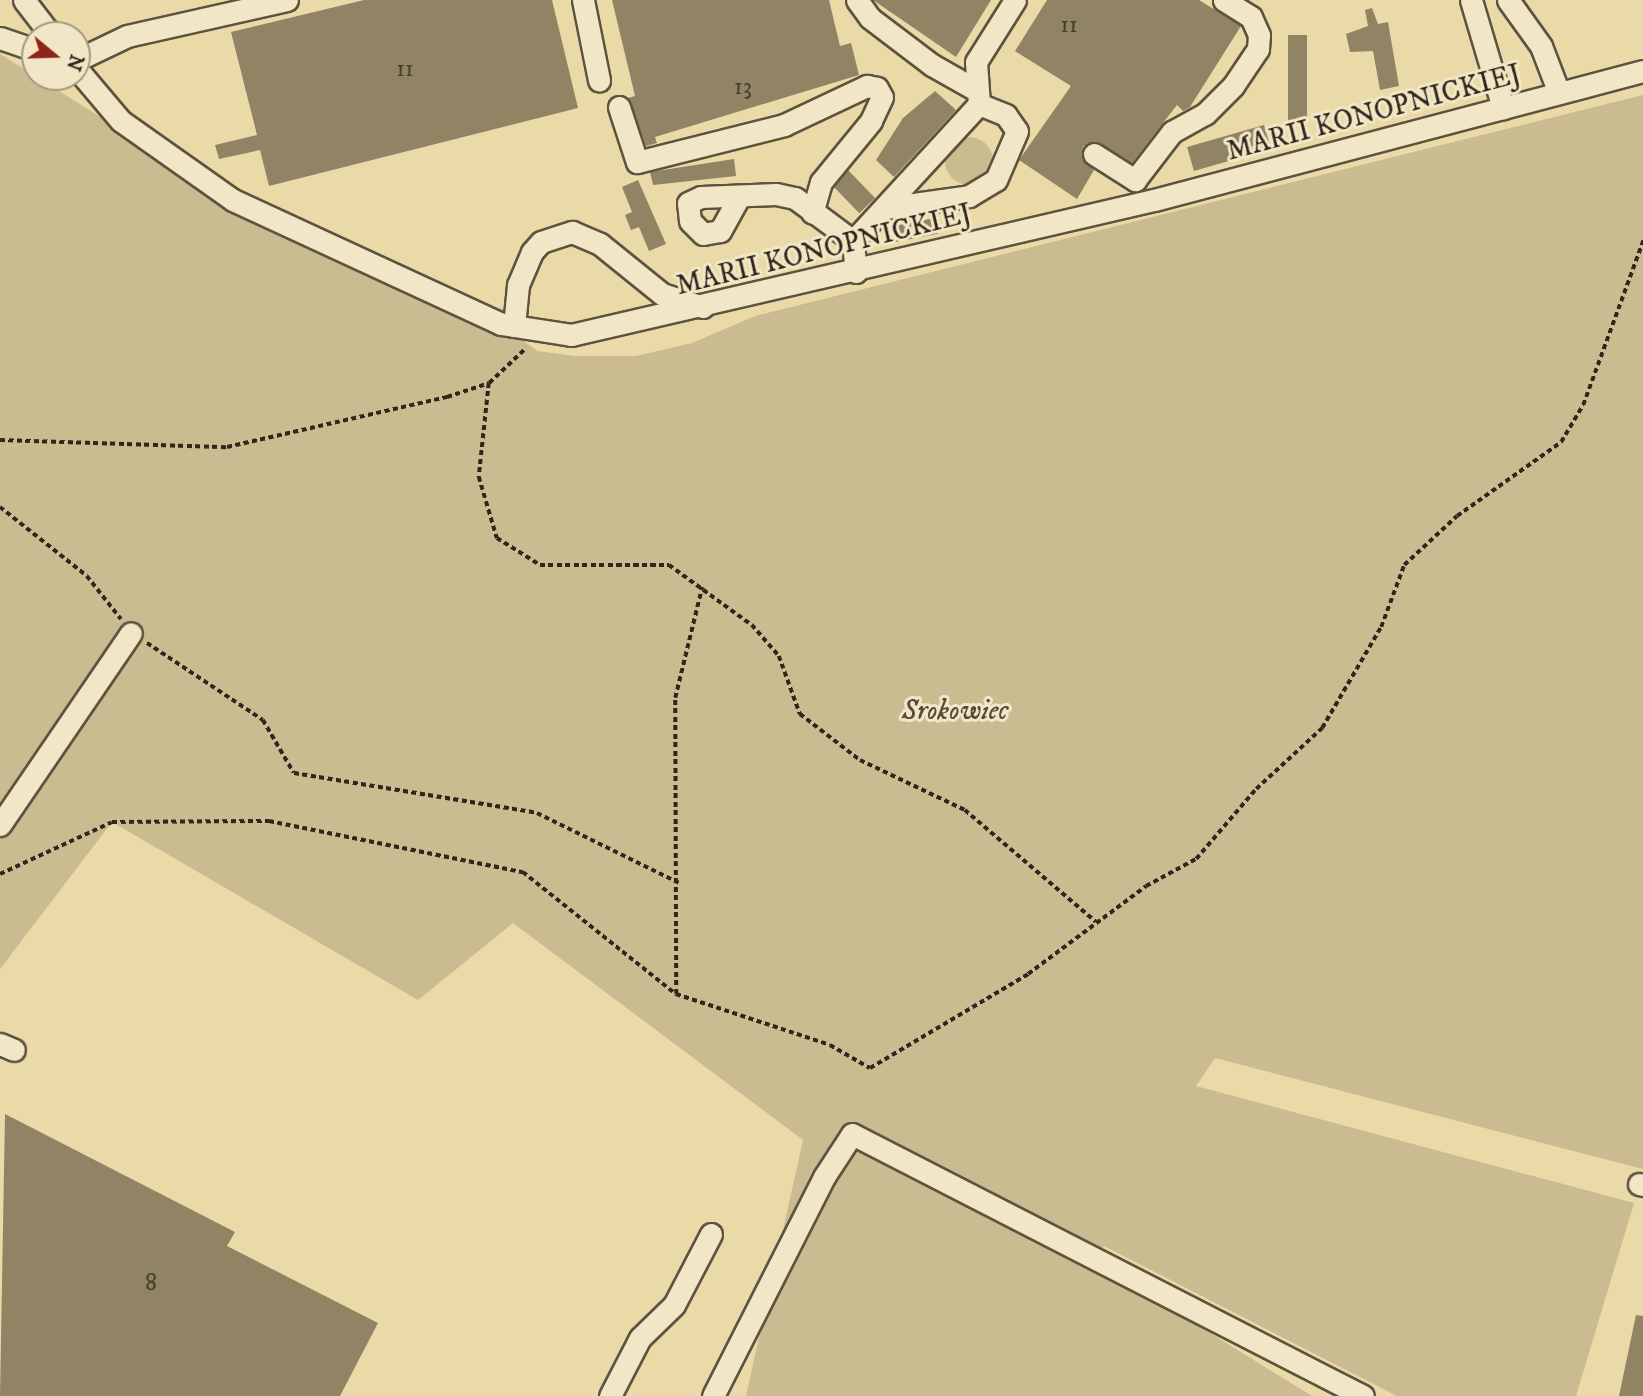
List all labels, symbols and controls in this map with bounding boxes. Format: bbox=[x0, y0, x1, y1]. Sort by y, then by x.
house number: 11 bbox=[1060, 12, 1078, 40]
north arrow bbox=[21, 21, 91, 91]
text: N bbox=[61, 51, 88, 73]
house number: 11 bbox=[396, 56, 414, 84]
street label: MARII KONOPNICKIEJ bbox=[1223, 58, 1525, 168]
house number: 13 bbox=[734, 74, 752, 102]
street label: MARII KONOPNICKIEJ bbox=[673, 197, 975, 303]
park label: Srokowiec bbox=[902, 694, 1008, 728]
house number: 8 bbox=[145, 1270, 157, 1298]

